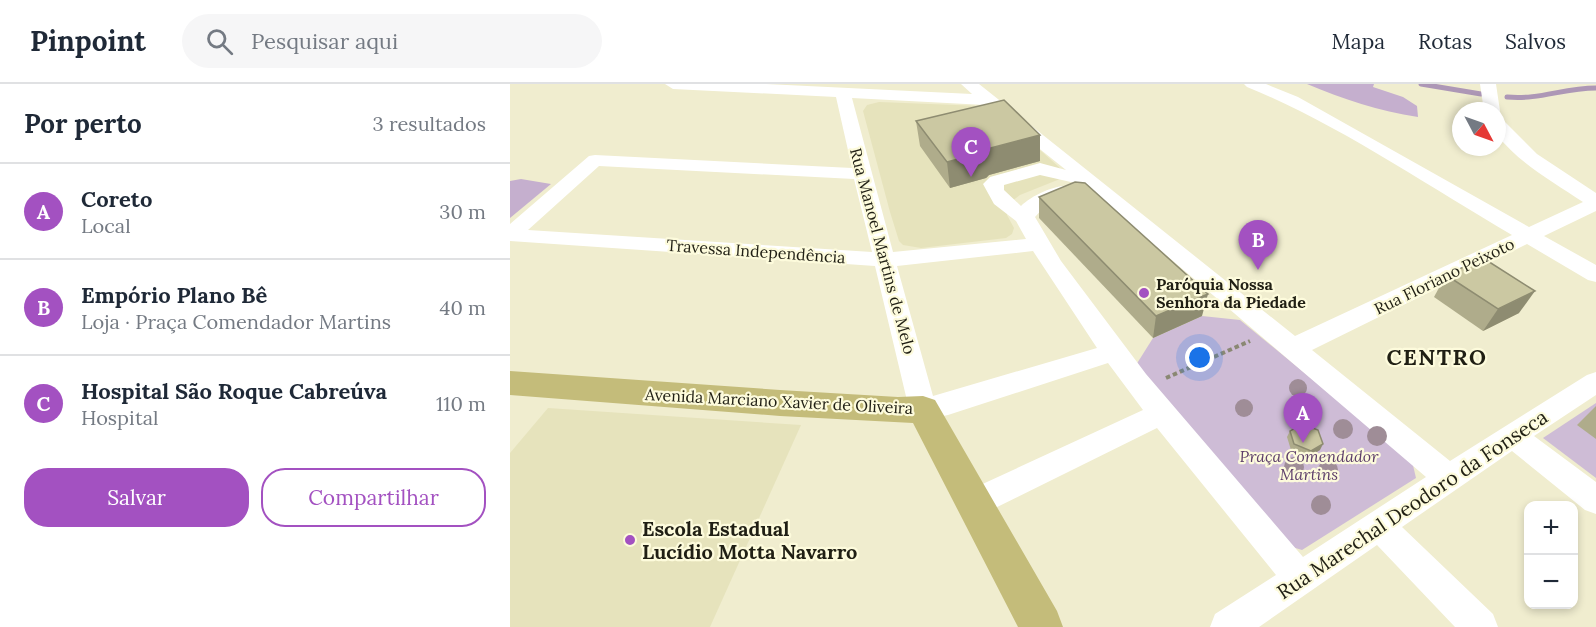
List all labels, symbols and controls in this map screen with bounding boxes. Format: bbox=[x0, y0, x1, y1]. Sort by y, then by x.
search box bbox=[182, 14, 602, 68]
text: Pinpoint bbox=[30, 23, 146, 59]
icon: search bbox=[203, 25, 236, 58]
text: Pesquisar aqui bbox=[251, 27, 398, 55]
text: Mapa bbox=[1332, 28, 1385, 55]
text: Rotas bbox=[1418, 28, 1472, 55]
text: Salvos bbox=[1505, 28, 1566, 55]
north arrow bbox=[1452, 102, 1506, 156]
text: Por perto bbox=[24, 107, 142, 140]
text: 3 resultados bbox=[373, 111, 486, 136]
pin: C bbox=[952, 128, 990, 177]
street label: Rua Manoel Martins de Melo bbox=[846, 146, 920, 356]
text: Coreto bbox=[81, 185, 152, 213]
text: A bbox=[37, 199, 50, 224]
text: 30 m bbox=[439, 199, 486, 224]
text: Local bbox=[81, 213, 131, 238]
pin: B bbox=[1238, 220, 1278, 270]
street label: Rua Floriano Peixoto bbox=[1371, 233, 1517, 319]
street label: Travessa Independência bbox=[666, 235, 846, 267]
place label: Paróquia Nossa Senhora da Piedade bbox=[1156, 274, 1306, 312]
text: Empório Plano Bê bbox=[81, 281, 267, 309]
marker: Paróquia Nossa Senhora da Piedade bbox=[1137, 286, 1151, 300]
text: B bbox=[37, 295, 50, 320]
text: 40 m bbox=[440, 295, 486, 320]
text: Loja · Praça Comendador Martins bbox=[81, 309, 391, 334]
your location bbox=[1185, 343, 1214, 372]
district label: CENTRO bbox=[1386, 343, 1488, 371]
text: Hospital São Roque Cabreúva bbox=[81, 377, 387, 405]
street label: Avenida Marciano Xavier de Oliveira bbox=[643, 384, 914, 418]
text: C bbox=[37, 391, 50, 416]
text: 110 m bbox=[436, 391, 486, 416]
pin: A bbox=[1284, 394, 1322, 443]
street label: Rua Marechal Deodoro da Fonseca bbox=[1272, 404, 1552, 604]
text: Hospital bbox=[81, 405, 159, 430]
park label: Praça Comendador Martins bbox=[1240, 446, 1379, 484]
button: Salvar bbox=[24, 468, 249, 527]
button: Compartilhar bbox=[261, 468, 486, 527]
map controls bbox=[1524, 501, 1578, 609]
button: + bbox=[1524, 501, 1578, 555]
place label: Escola Estadual Lucídio Motta Navarro bbox=[642, 516, 857, 564]
marker: Escola Estadual Lucídio Motta Navarro bbox=[623, 533, 637, 547]
button: − bbox=[1524, 555, 1578, 609]

